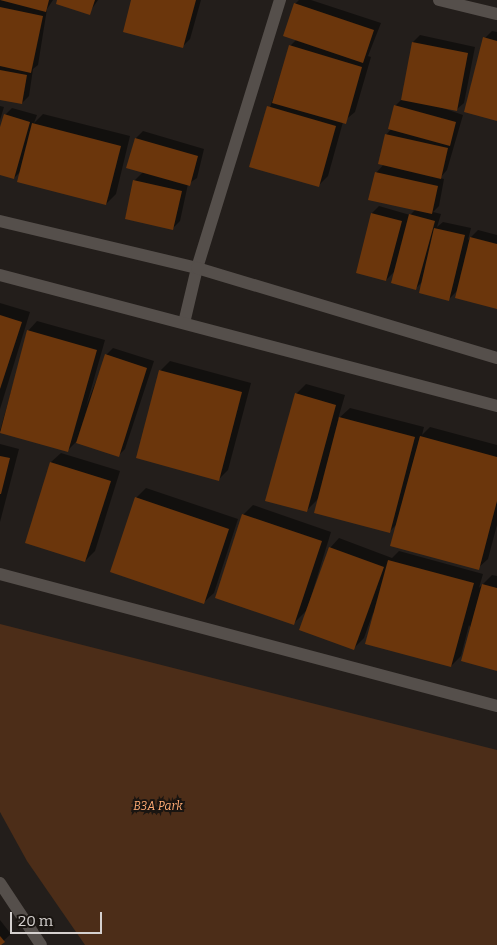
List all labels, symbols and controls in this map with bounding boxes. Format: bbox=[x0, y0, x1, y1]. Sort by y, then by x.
park label: B3A Park bbox=[133, 800, 183, 814]
scale bar bbox=[12, 902, 105, 934]
text: 20 m bbox=[18, 912, 53, 930]

